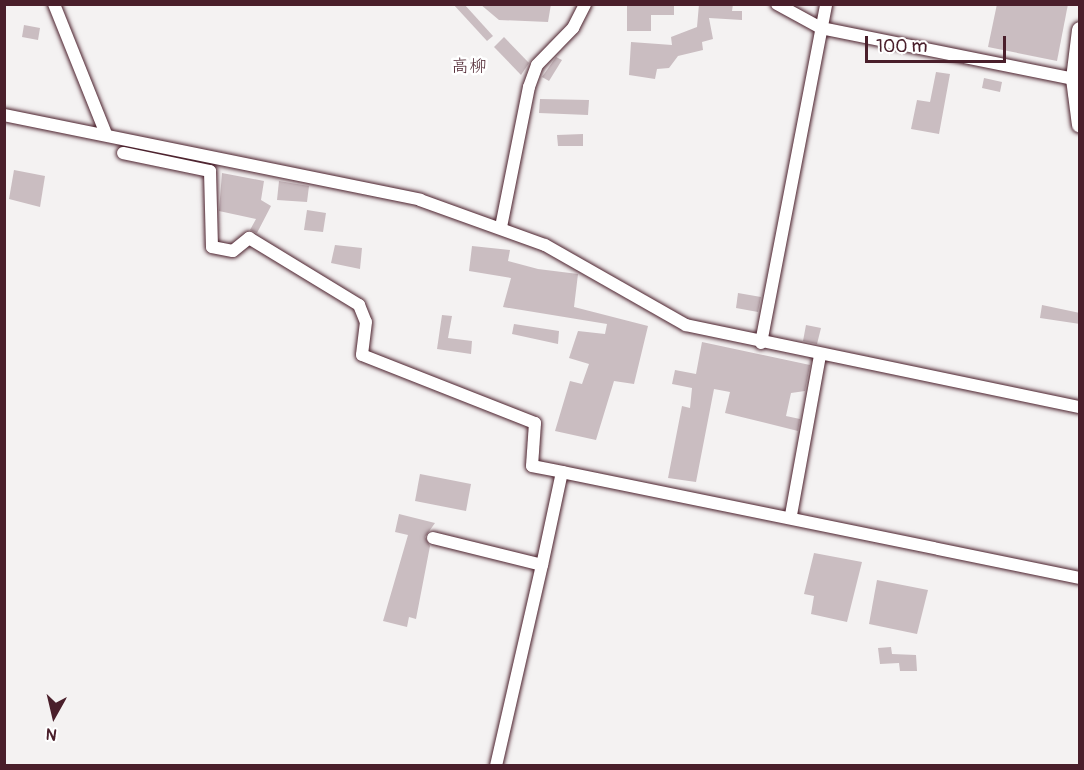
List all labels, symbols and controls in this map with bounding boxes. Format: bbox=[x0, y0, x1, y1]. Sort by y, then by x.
scale bar bbox=[868, 24, 1009, 62]
text: 100 m bbox=[876, 35, 928, 58]
district label: 高柳 bbox=[451, 56, 487, 78]
north arrow bbox=[24, 686, 84, 746]
text: N bbox=[45, 723, 58, 744]

